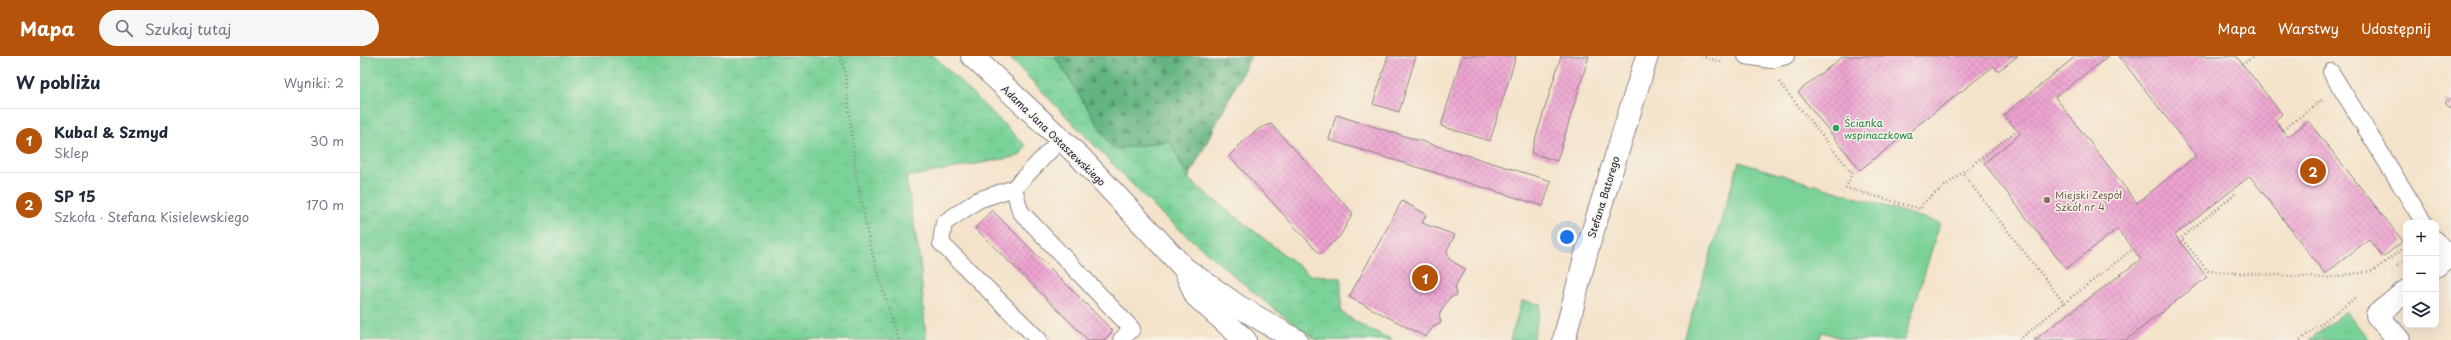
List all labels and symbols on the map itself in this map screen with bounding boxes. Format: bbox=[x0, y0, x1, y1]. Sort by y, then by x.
street label: Adama Jana Ostaszewskiego bbox=[999, 81, 1110, 189]
place label: Ścianka wspinaczkowa bbox=[1844, 115, 1914, 142]
marker: Ścianka wspinaczkowa bbox=[1831, 123, 1841, 133]
street label: Stefana Batorego bbox=[1583, 154, 1623, 240]
pin: 2 bbox=[2300, 156, 2326, 186]
place label: Miejski Zespół Szkół nr 4 bbox=[2055, 187, 2123, 214]
marker: Miejski Zespół Szkół nr 4 bbox=[2042, 195, 2052, 205]
your location bbox=[1557, 227, 1577, 247]
pin: 1 bbox=[1412, 263, 1438, 293]

